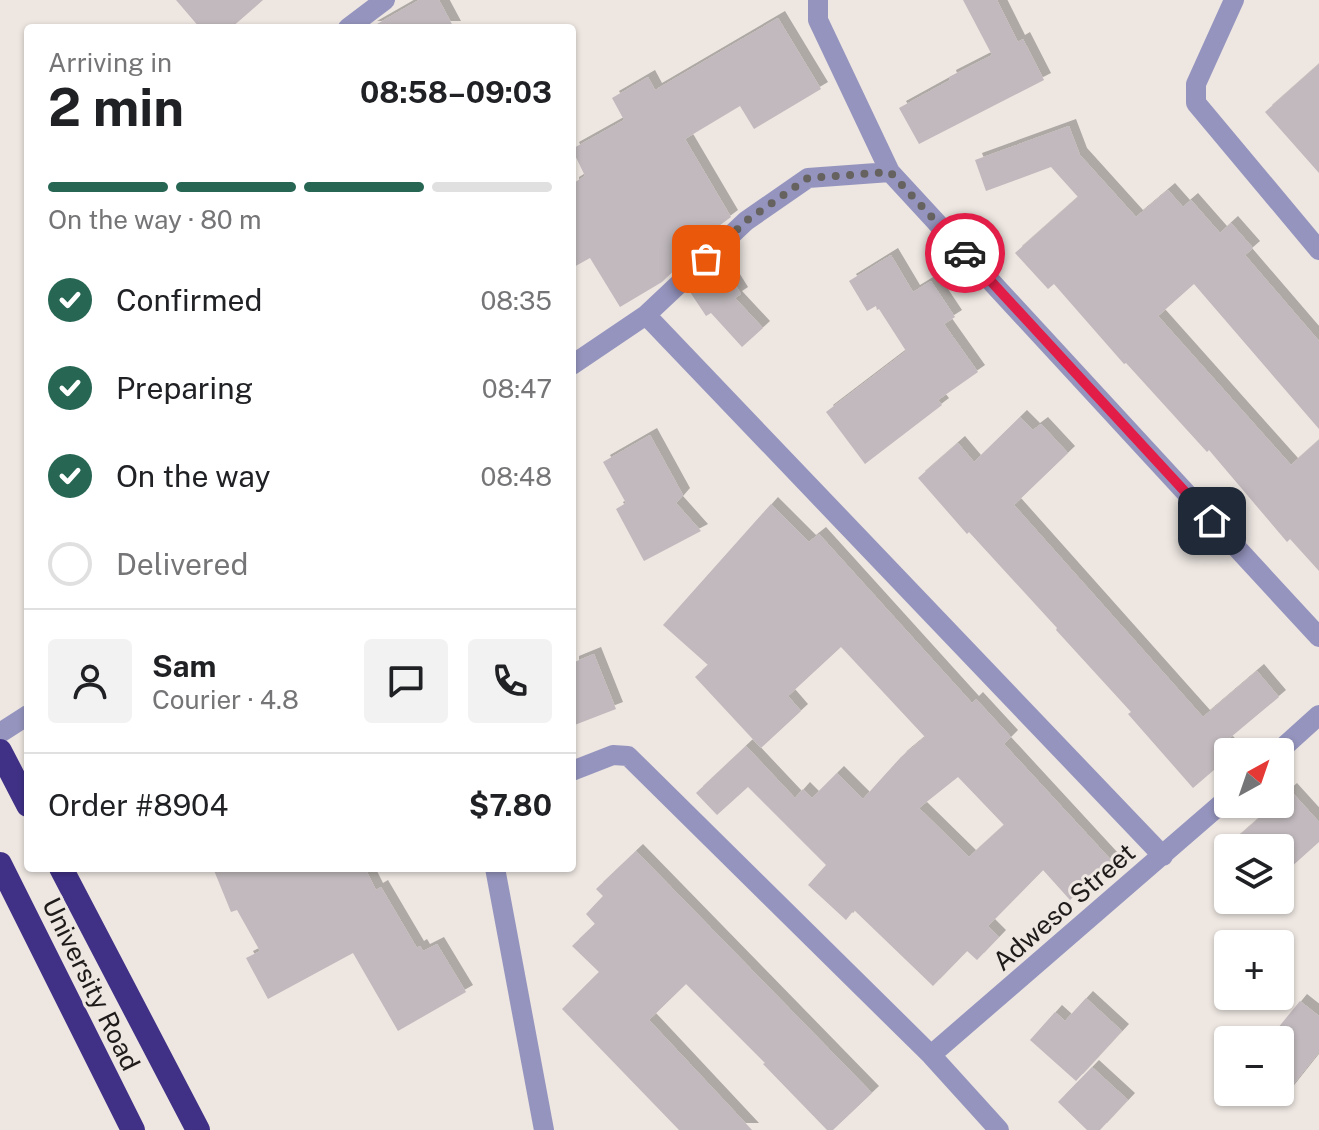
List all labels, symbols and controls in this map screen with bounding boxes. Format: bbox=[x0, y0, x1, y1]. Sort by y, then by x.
text: Arriving in bbox=[48, 47, 172, 78]
text: 08:58–09:03 bbox=[360, 74, 552, 110]
text: 2 min bbox=[48, 77, 184, 138]
text: On the way · 80 m bbox=[48, 204, 262, 235]
courier bbox=[925, 213, 1005, 293]
pin bbox=[672, 225, 740, 293]
icon: car bbox=[943, 231, 987, 275]
icon: bag bbox=[684, 237, 728, 281]
icon: check bbox=[48, 278, 92, 322]
text: Confirmed bbox=[116, 282, 262, 318]
text: 08:35 bbox=[481, 285, 552, 316]
icon: check bbox=[48, 366, 92, 410]
text: Preparing bbox=[116, 370, 253, 406]
text: 08:47 bbox=[482, 373, 552, 404]
icon: check bbox=[48, 454, 92, 498]
text: On the way bbox=[116, 458, 270, 494]
text: 08:48 bbox=[481, 461, 552, 492]
pin bbox=[1178, 487, 1246, 555]
icon: home bbox=[1190, 499, 1234, 543]
text: Delivered bbox=[116, 546, 248, 582]
button: person bbox=[48, 639, 132, 723]
button: chat bbox=[364, 639, 448, 723]
button: phone bbox=[468, 639, 552, 723]
text: Sam bbox=[152, 648, 216, 684]
text: Courier · 4.8 bbox=[152, 684, 299, 715]
north arrow bbox=[1214, 738, 1294, 818]
map controls bbox=[1214, 738, 1294, 1106]
text: Order #8904 bbox=[48, 787, 228, 823]
text: $7.80 bbox=[469, 787, 552, 823]
button: layers bbox=[1214, 834, 1294, 914]
street label: Adweso Street bbox=[986, 836, 1141, 977]
street label: University Road bbox=[36, 892, 147, 1075]
button: + bbox=[1214, 930, 1294, 1010]
button: − bbox=[1214, 1026, 1294, 1106]

